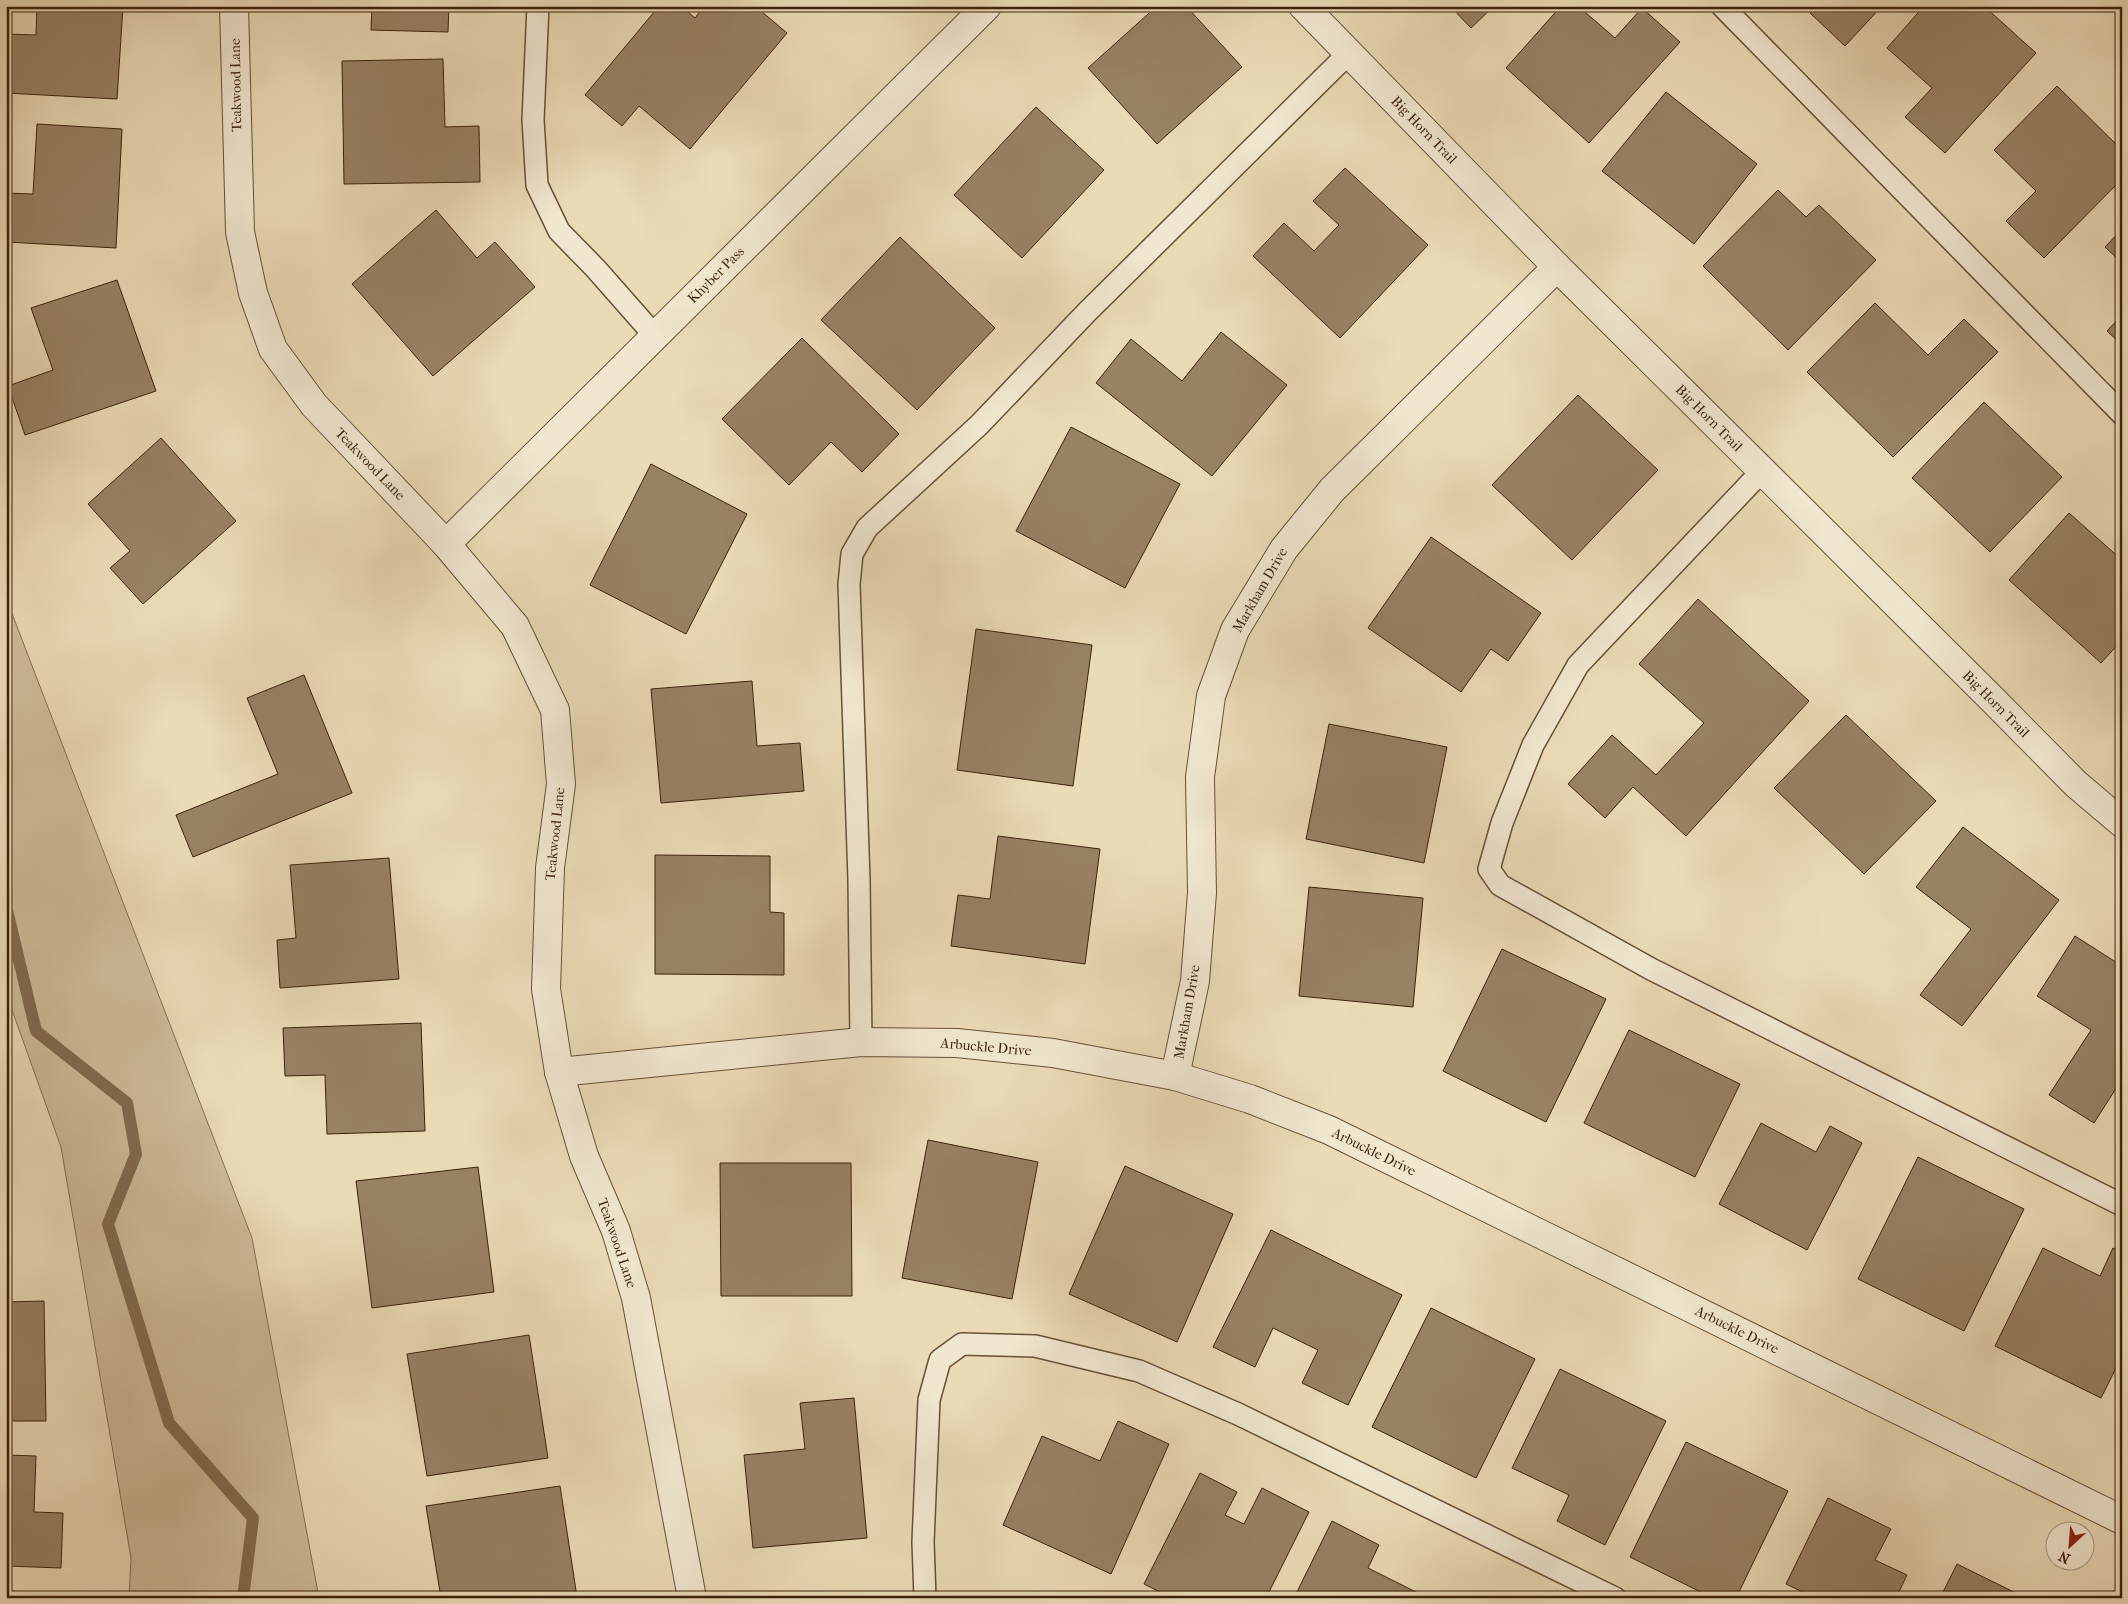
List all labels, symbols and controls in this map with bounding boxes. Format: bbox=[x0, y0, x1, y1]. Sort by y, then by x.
street label: Teakwood Lane bbox=[227, 38, 245, 132]
street label: Big Horn Trail bbox=[1387, 93, 1461, 167]
street label: Khyber Pass bbox=[684, 243, 748, 307]
street label: Big Horn Trail bbox=[1672, 381, 1746, 455]
street label: Teakwood Lane bbox=[331, 424, 409, 504]
street label: Markham Drive bbox=[1229, 544, 1291, 636]
street label: Big Horn Trail bbox=[1959, 667, 2033, 741]
street label: Teakwood Lane bbox=[542, 786, 568, 882]
street label: Markham Drive bbox=[1170, 963, 1204, 1061]
street label: Arbuckle Drive bbox=[939, 1034, 1032, 1059]
street label: Arbuckle Drive bbox=[1328, 1124, 1419, 1180]
street label: Teakwood Lane bbox=[594, 1196, 640, 1290]
street label: Arbuckle Drive bbox=[1691, 1302, 1782, 1358]
north arrow bbox=[2046, 1522, 2096, 1572]
text: N bbox=[2056, 1547, 2073, 1567]

